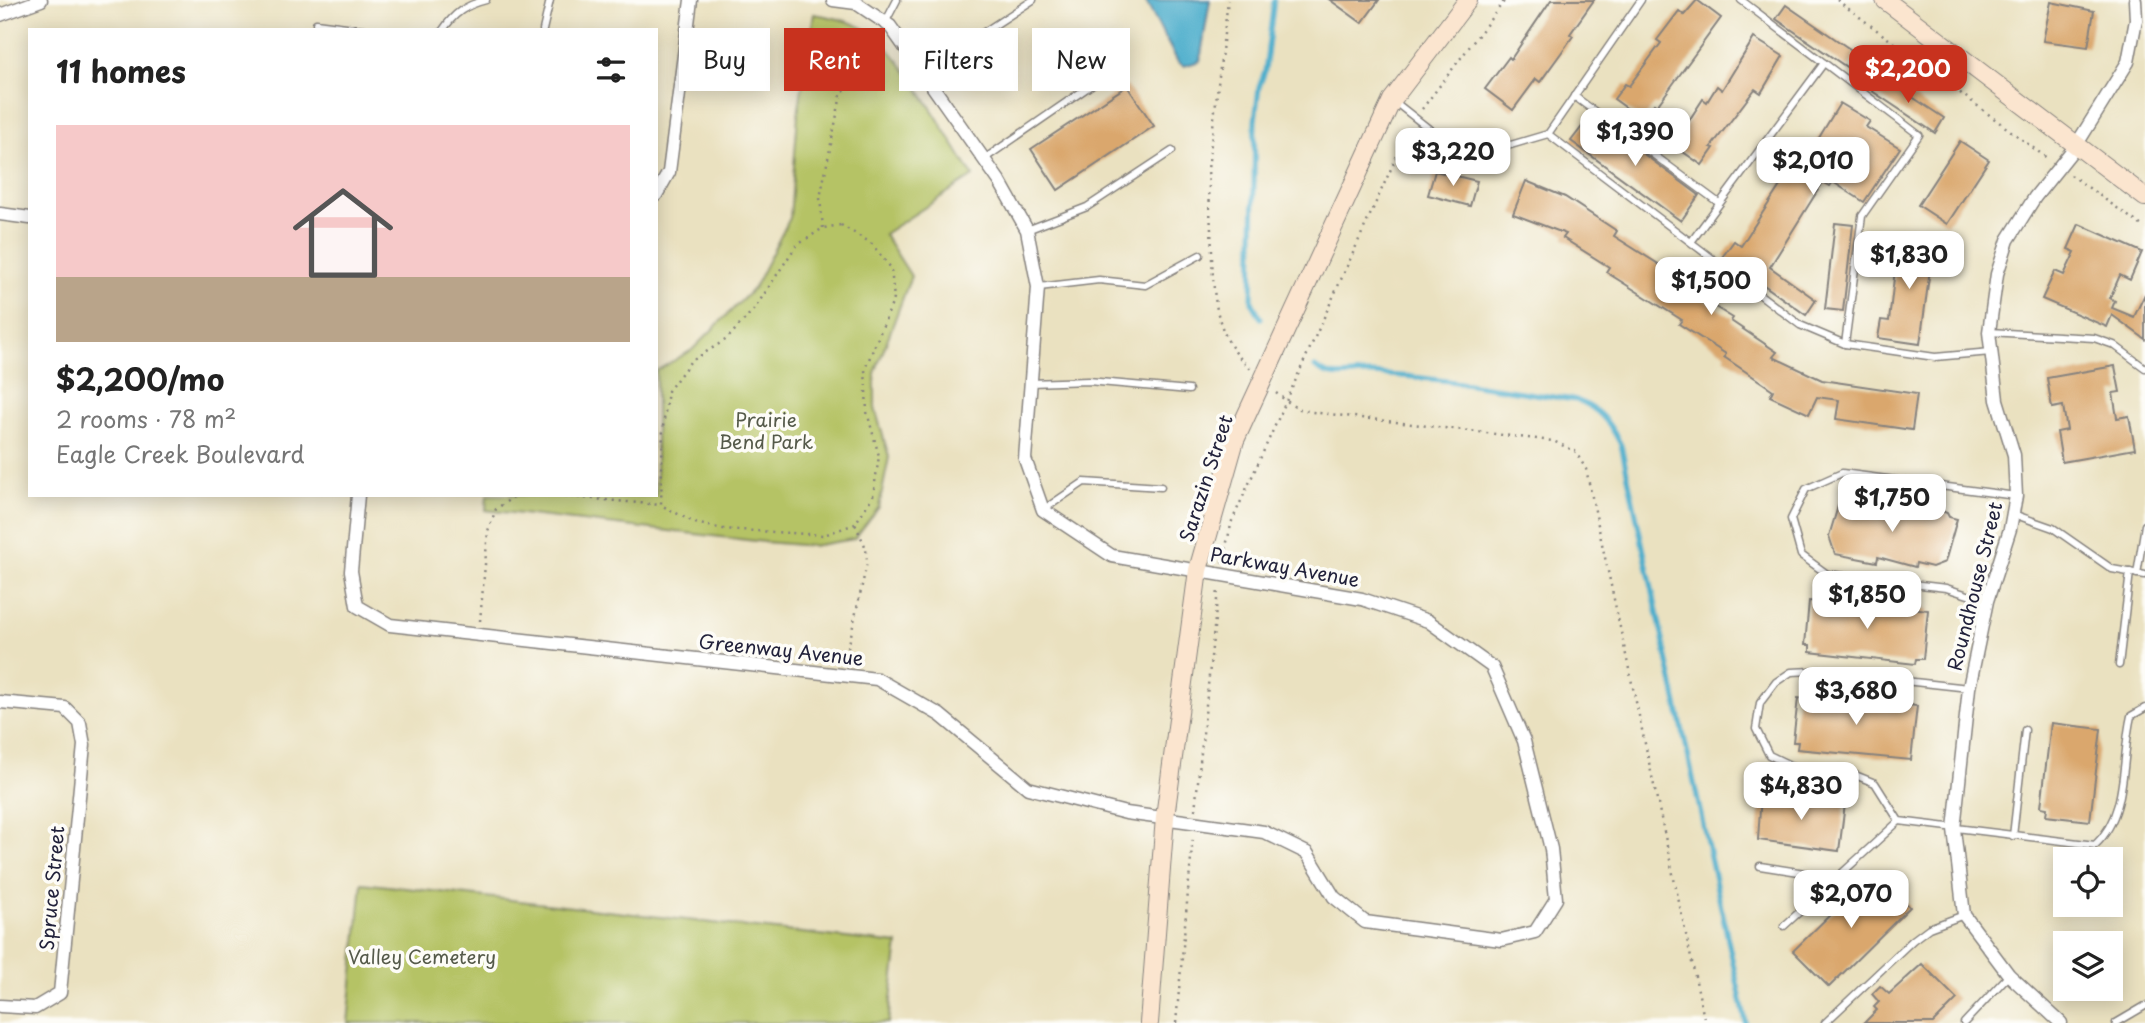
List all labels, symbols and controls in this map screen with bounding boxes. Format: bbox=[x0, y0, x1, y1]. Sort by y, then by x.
chip: Buy bbox=[679, 28, 770, 91]
chip: Rent bbox=[784, 28, 885, 91]
chip: Filters bbox=[899, 28, 1018, 91]
chip: New bbox=[1032, 28, 1130, 91]
pin: $2,200 bbox=[1851, 46, 1965, 105]
text: 11 homes bbox=[56, 48, 186, 93]
text: $2,200 bbox=[1865, 50, 1951, 85]
icon: filters bbox=[592, 51, 630, 89]
pin: $1,390 bbox=[1578, 108, 1692, 168]
text: $1,390 bbox=[1596, 113, 1674, 148]
pin: $3,220 bbox=[1396, 128, 1510, 188]
text: $3,220 bbox=[1411, 133, 1495, 168]
pin: $2,010 bbox=[1756, 138, 1870, 197]
text: $2,010 bbox=[1772, 142, 1854, 177]
icon: home bbox=[280, 170, 406, 296]
pin: $1,830 bbox=[1852, 232, 1966, 291]
text: $1,830 bbox=[1870, 236, 1948, 271]
pin: $1,500 bbox=[1654, 258, 1768, 317]
text: $1,500 bbox=[1671, 262, 1751, 297]
text: $2,200/mo bbox=[56, 356, 224, 401]
text: 2 rooms · 78 m² bbox=[56, 401, 236, 436]
park label: Prairie Bend Park bbox=[719, 405, 814, 455]
street label: Sarazin Street bbox=[1171, 411, 1239, 545]
text: Eagle Creek Boulevard bbox=[56, 436, 305, 471]
pin: $1,750 bbox=[1835, 475, 1949, 534]
text: $1,750 bbox=[1854, 479, 1930, 514]
street label: Roundhouse Street bbox=[1939, 498, 2009, 673]
street label: Parkway Avenue bbox=[1208, 539, 1362, 593]
pin: $1,850 bbox=[1810, 572, 1924, 631]
text: $1,850 bbox=[1828, 576, 1906, 611]
street label: Greenway Avenue bbox=[697, 626, 865, 672]
pin: $3,680 bbox=[1799, 668, 1913, 727]
text: $3,680 bbox=[1815, 672, 1897, 707]
pin: $4,830 bbox=[1744, 762, 1858, 822]
text: $4,830 bbox=[1760, 767, 1842, 802]
street label: Spruce Street bbox=[32, 824, 70, 951]
map controls bbox=[2053, 847, 2123, 1001]
button: locate bbox=[2053, 847, 2123, 917]
pin: $2,070 bbox=[1794, 870, 1908, 930]
text: $2,070 bbox=[1810, 875, 1892, 910]
button: layers bbox=[2053, 931, 2123, 1001]
park label: Valley Cemetery bbox=[348, 942, 496, 970]

